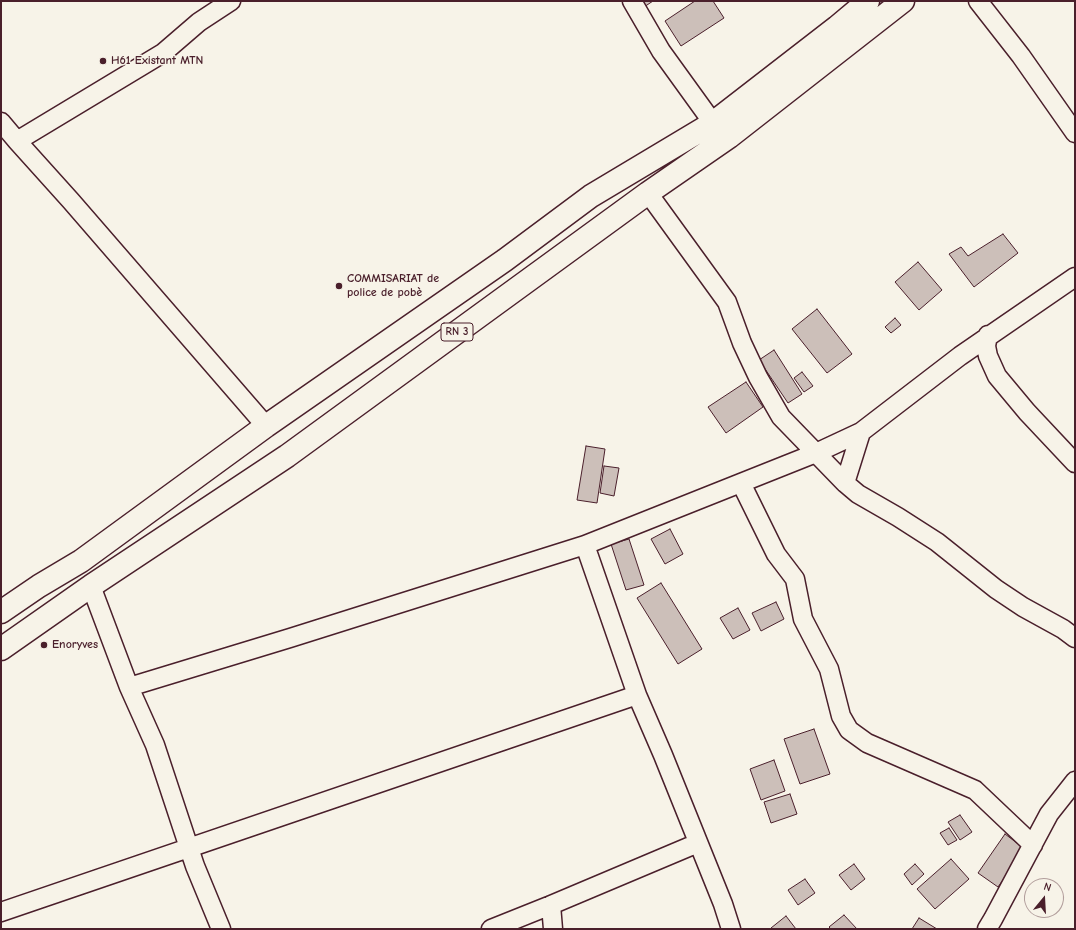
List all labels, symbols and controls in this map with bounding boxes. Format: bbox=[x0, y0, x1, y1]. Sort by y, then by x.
place label: H61 Existant MTN bbox=[111, 54, 203, 68]
marker: H61 Existant MTN bbox=[98, 56, 108, 66]
place label: COMMISARIAT de police de pobè bbox=[347, 272, 439, 300]
marker: COMMISARIAT de police de pobè bbox=[334, 281, 344, 291]
road number: RN 3 bbox=[441, 323, 473, 341]
place label: Enoryves bbox=[52, 638, 98, 652]
marker: Enoryves bbox=[39, 640, 49, 650]
north arrow bbox=[1024, 878, 1064, 918]
text: N bbox=[1042, 880, 1053, 894]

